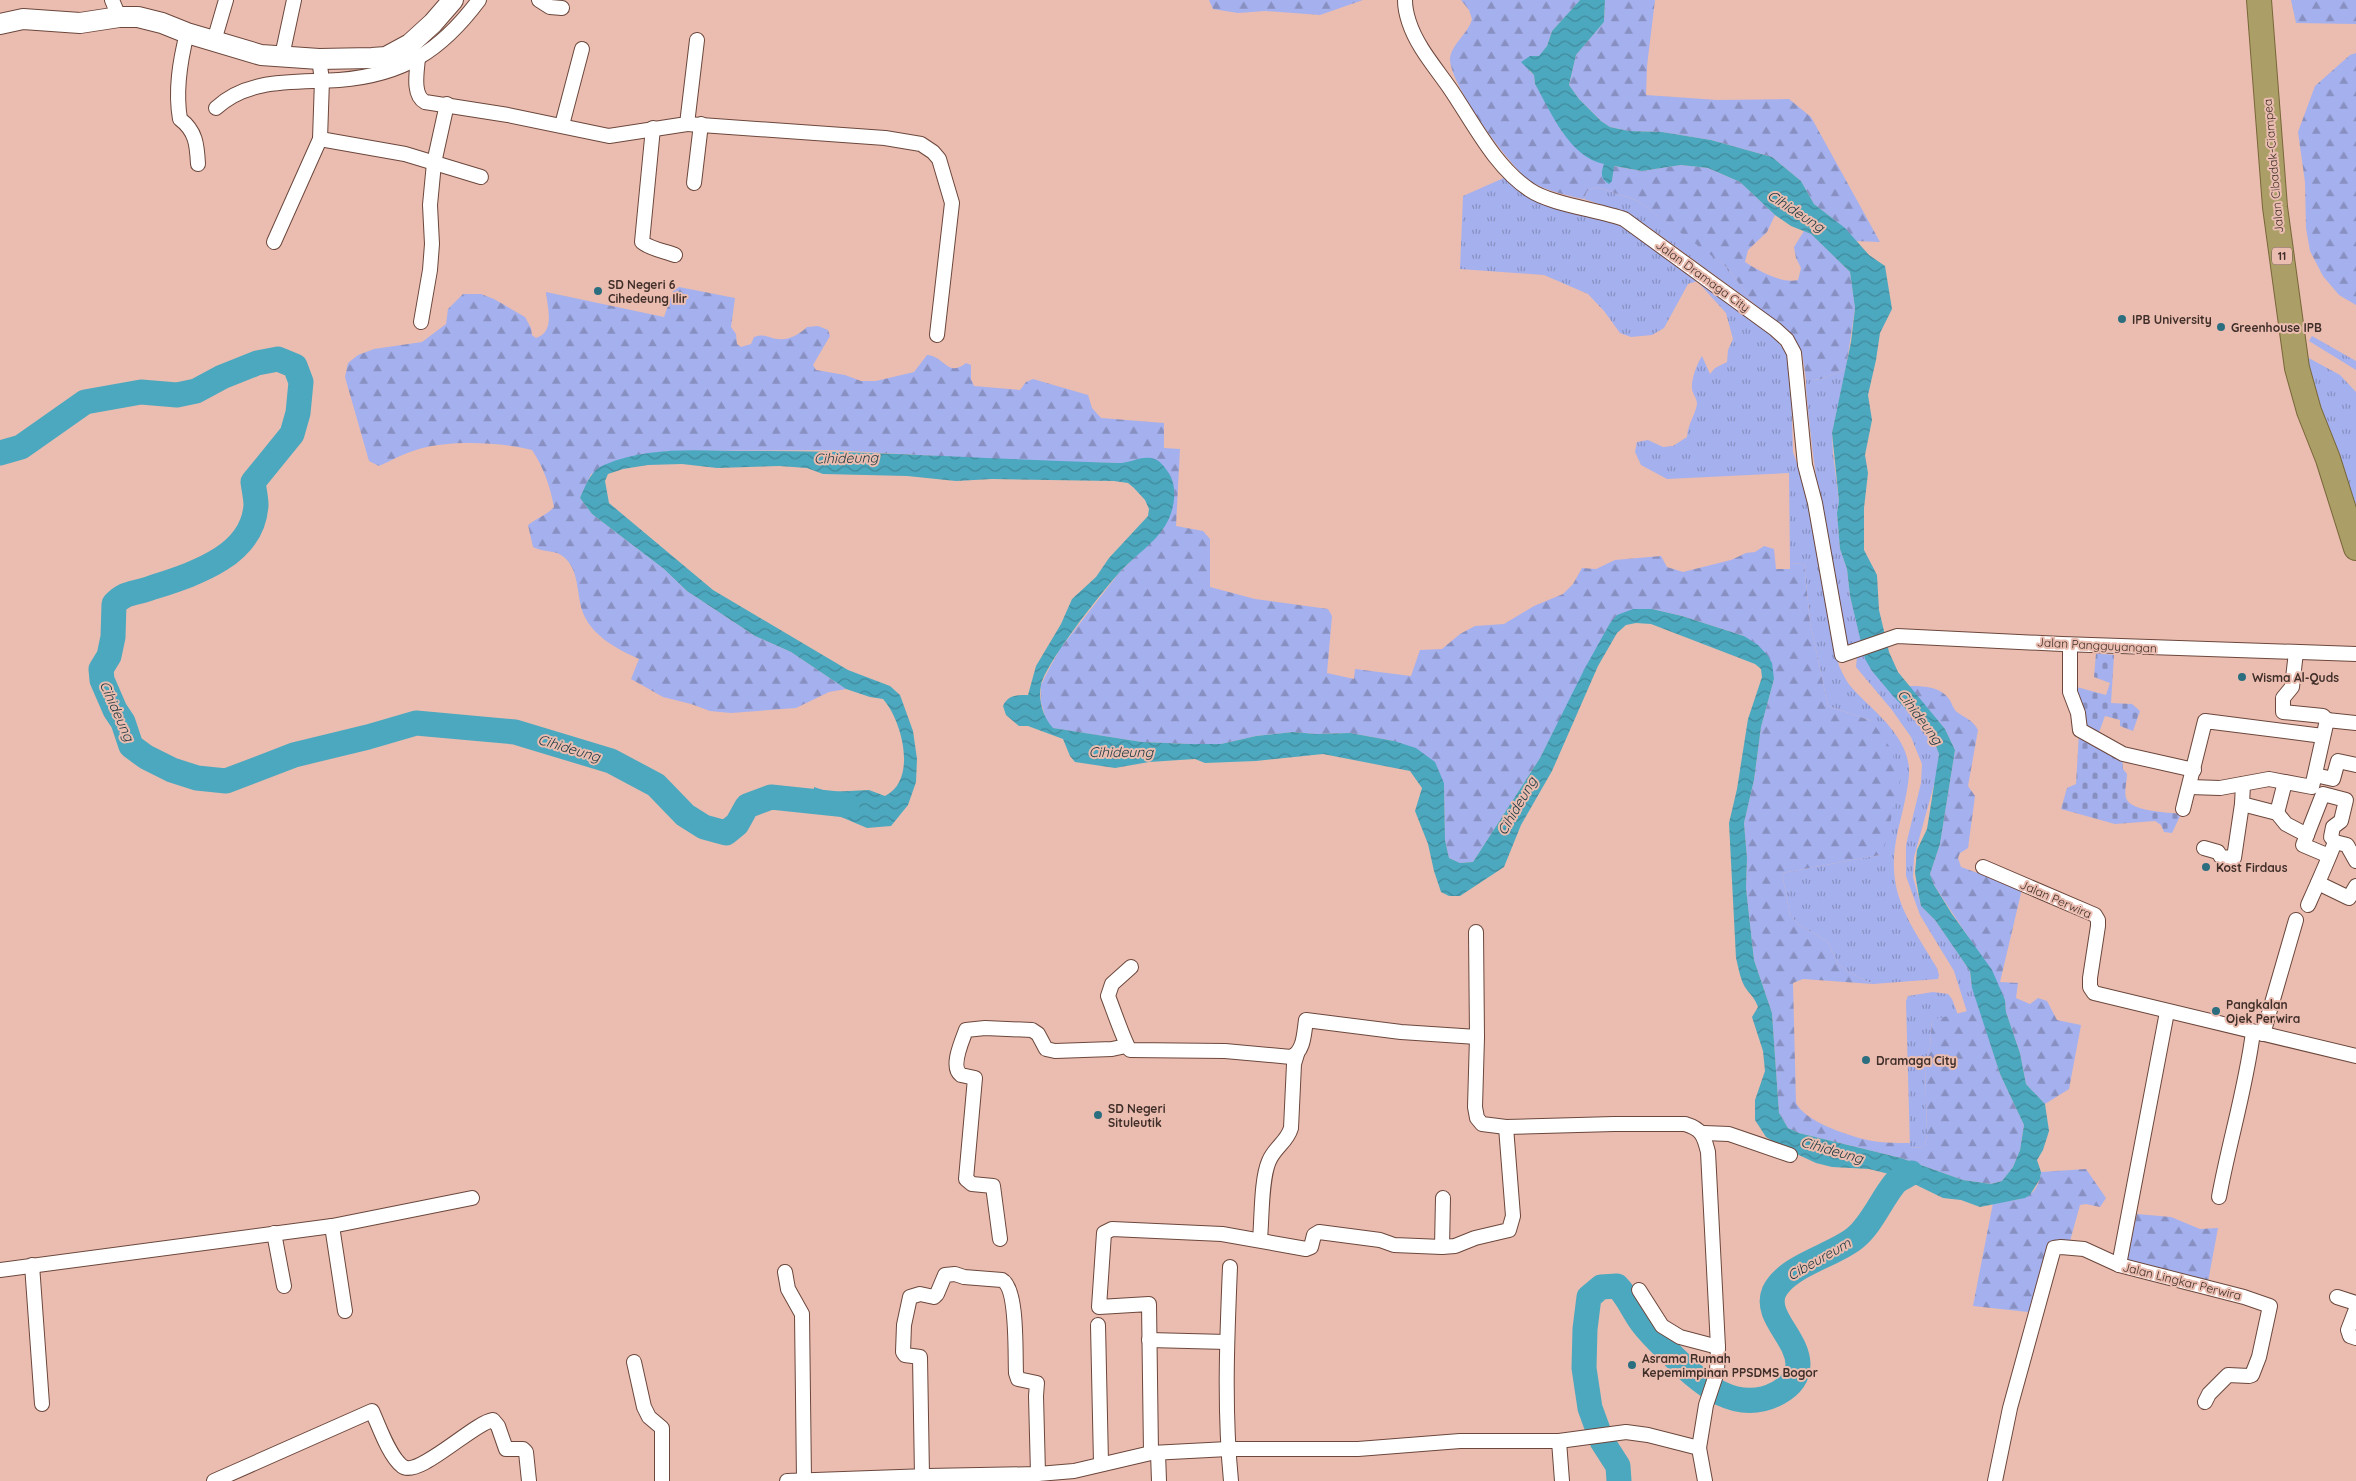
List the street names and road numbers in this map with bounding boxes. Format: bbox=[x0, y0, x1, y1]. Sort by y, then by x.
street label: Jalan Cibadak-Ciampea bbox=[2260, 98, 2286, 234]
street label: Jalan Dramaga City bbox=[1653, 237, 1753, 315]
road number: 11 bbox=[2272, 248, 2292, 264]
street label: Jalan Pangguyangan bbox=[2037, 634, 2157, 656]
street label: Jalan Perwira bbox=[2018, 877, 2094, 921]
street label: Jalan Lingkar Perwira bbox=[2121, 1259, 2243, 1303]

